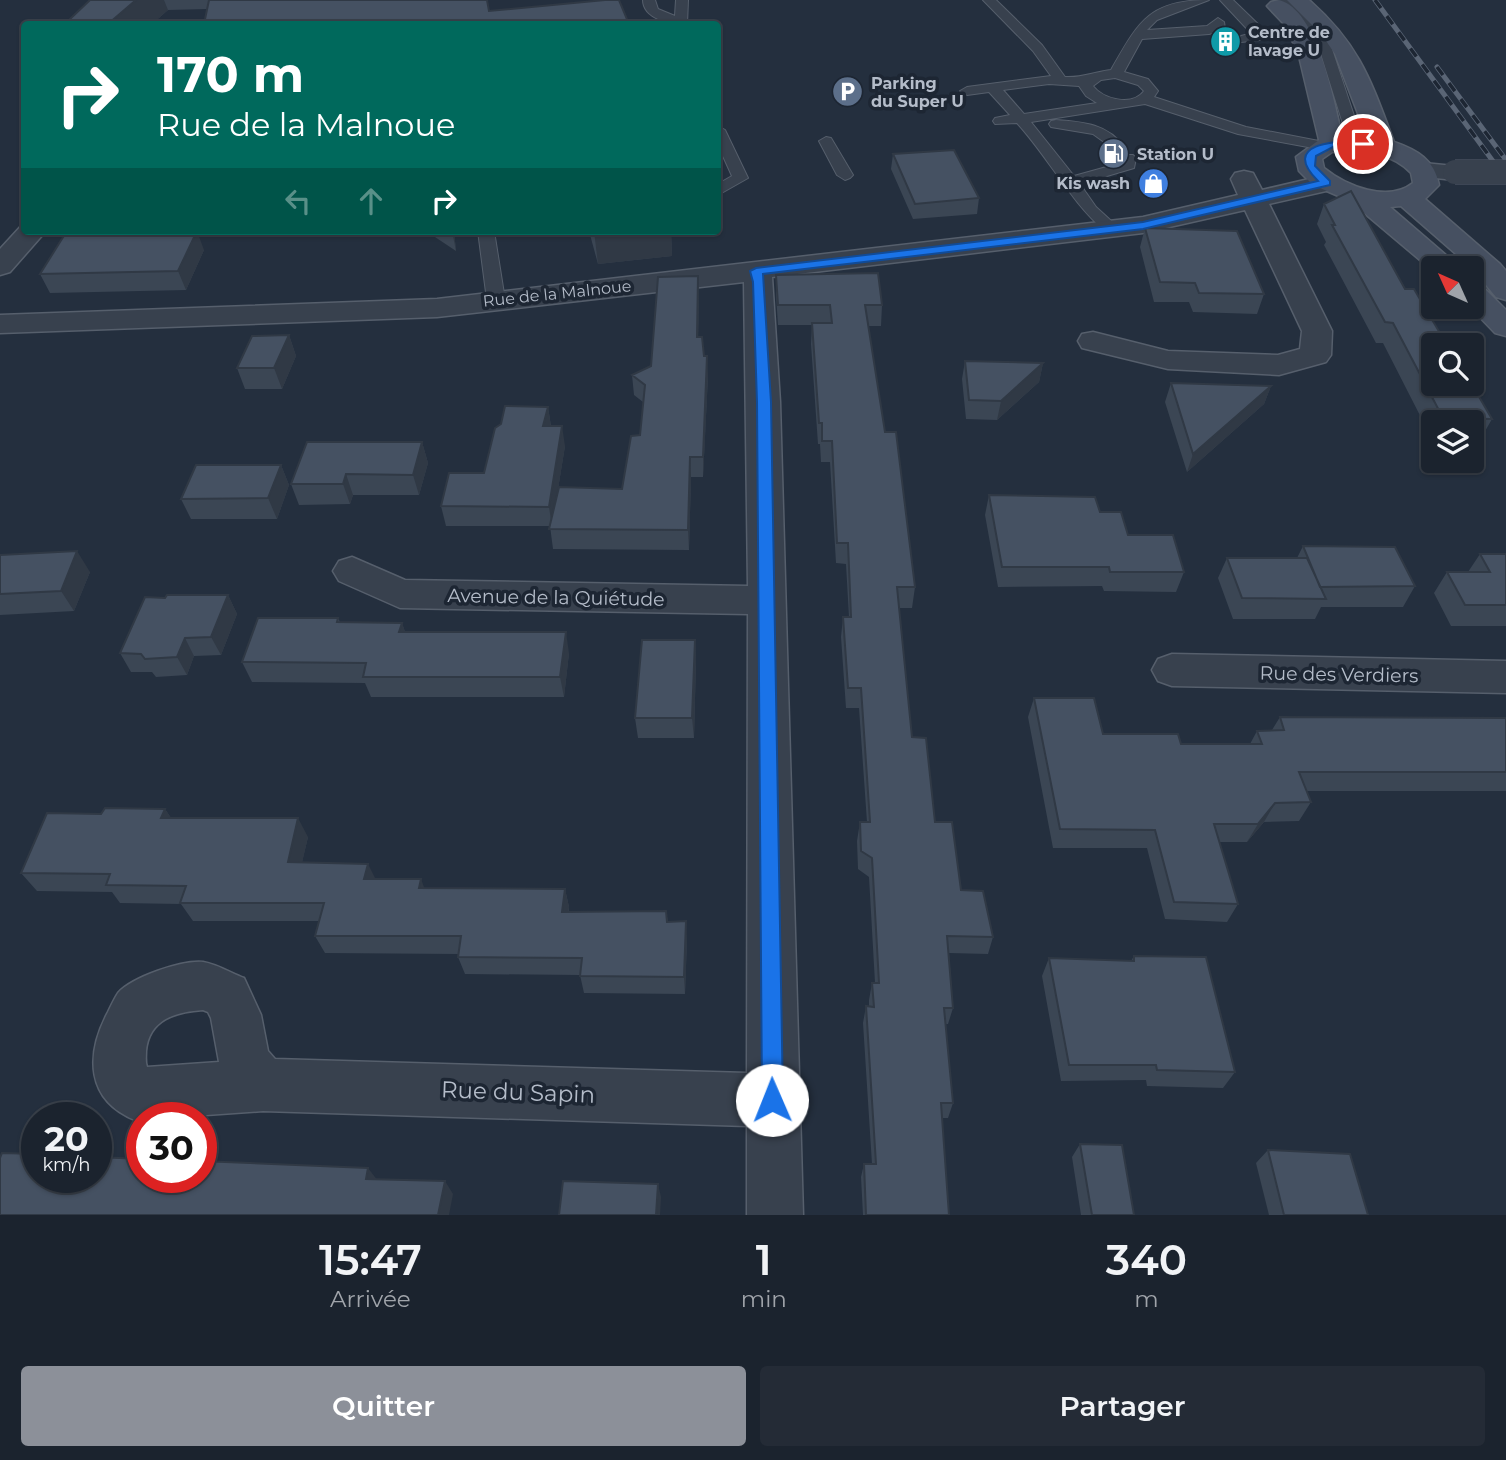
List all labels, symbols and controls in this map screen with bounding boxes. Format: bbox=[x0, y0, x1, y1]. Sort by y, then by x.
place label: Centre de lavage U bbox=[1248, 23, 1330, 60]
building icon: Centre de lavage U bbox=[1208, 24, 1242, 58]
text: 170 m bbox=[157, 45, 304, 104]
icon: right bbox=[42, 49, 133, 140]
place label: Parking du Super U bbox=[871, 74, 964, 111]
parking icon: Parking du Super U bbox=[831, 75, 865, 109]
text: Rue de la Malnoue bbox=[157, 105, 455, 144]
pin bbox=[1333, 114, 1393, 174]
icon: arrive bbox=[1344, 125, 1382, 163]
fuel station icon: Station U bbox=[1097, 137, 1131, 171]
place label: Station U bbox=[1137, 145, 1214, 164]
shop icon: Kis wash bbox=[1136, 166, 1170, 200]
place label: Kis wash bbox=[1056, 174, 1130, 193]
icon: left bbox=[279, 182, 317, 220]
icon: ahead bbox=[352, 182, 390, 220]
icon: right bbox=[425, 182, 463, 220]
north arrow bbox=[1421, 256, 1484, 318]
map controls bbox=[1421, 256, 1484, 473]
street label: Rue de la Malnoue bbox=[482, 276, 632, 311]
button: search bbox=[1421, 333, 1484, 396]
button: layers bbox=[1421, 410, 1484, 473]
street label: Avenue de la Quiétude bbox=[447, 584, 665, 611]
street label: Rue des Verdiers bbox=[1259, 662, 1419, 687]
position arrow bbox=[735, 1063, 809, 1137]
street label: Rue du Sapin bbox=[440, 1075, 596, 1109]
speed limit sign: 30 bbox=[126, 1102, 217, 1193]
text: 20 bbox=[44, 1117, 89, 1160]
text: km/h bbox=[42, 1154, 91, 1176]
text: 15:47 bbox=[319, 1234, 422, 1286]
text: 1 bbox=[756, 1234, 772, 1286]
text: 340 bbox=[1106, 1234, 1187, 1286]
text: Arrivée bbox=[330, 1285, 411, 1313]
text: min bbox=[741, 1285, 787, 1313]
text: m bbox=[1134, 1285, 1159, 1313]
button: Quitter bbox=[21, 1366, 746, 1446]
button: Partager bbox=[760, 1366, 1485, 1446]

